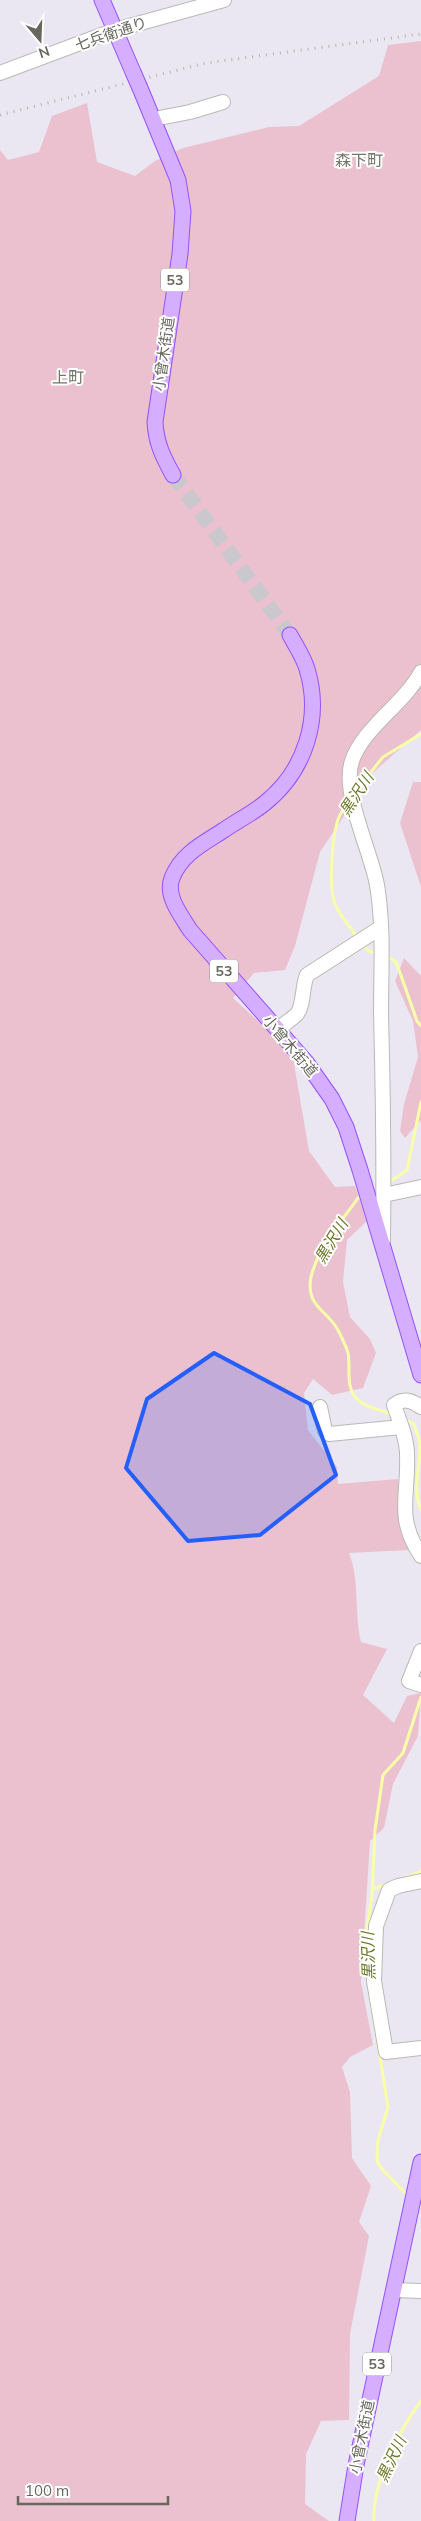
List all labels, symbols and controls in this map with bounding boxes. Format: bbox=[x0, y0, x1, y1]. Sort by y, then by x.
street label: 七兵衛通り bbox=[72, 12, 149, 55]
north arrow bbox=[15, 15, 65, 65]
text: N bbox=[36, 42, 52, 63]
district label: 森下町 bbox=[335, 150, 383, 170]
road number: 53 bbox=[161, 268, 189, 292]
street label: 小曾木街道 bbox=[149, 315, 178, 392]
district label: 上町 bbox=[52, 367, 84, 387]
water label: 黒沢川 bbox=[335, 767, 379, 820]
road number: 53 bbox=[210, 959, 238, 982]
street label: 小曾木街道 bbox=[259, 1011, 322, 1081]
water label: 黒沢川 bbox=[310, 1214, 353, 1267]
water label: 黒沢川 bbox=[357, 1930, 379, 1980]
road number: 53 bbox=[363, 2352, 391, 2376]
street label: 小曾木街道 bbox=[345, 2398, 378, 2476]
water label: 黒沢川 bbox=[372, 2431, 411, 2485]
scale bar bbox=[18, 2474, 168, 2506]
text: 100 m bbox=[25, 2481, 69, 2500]

